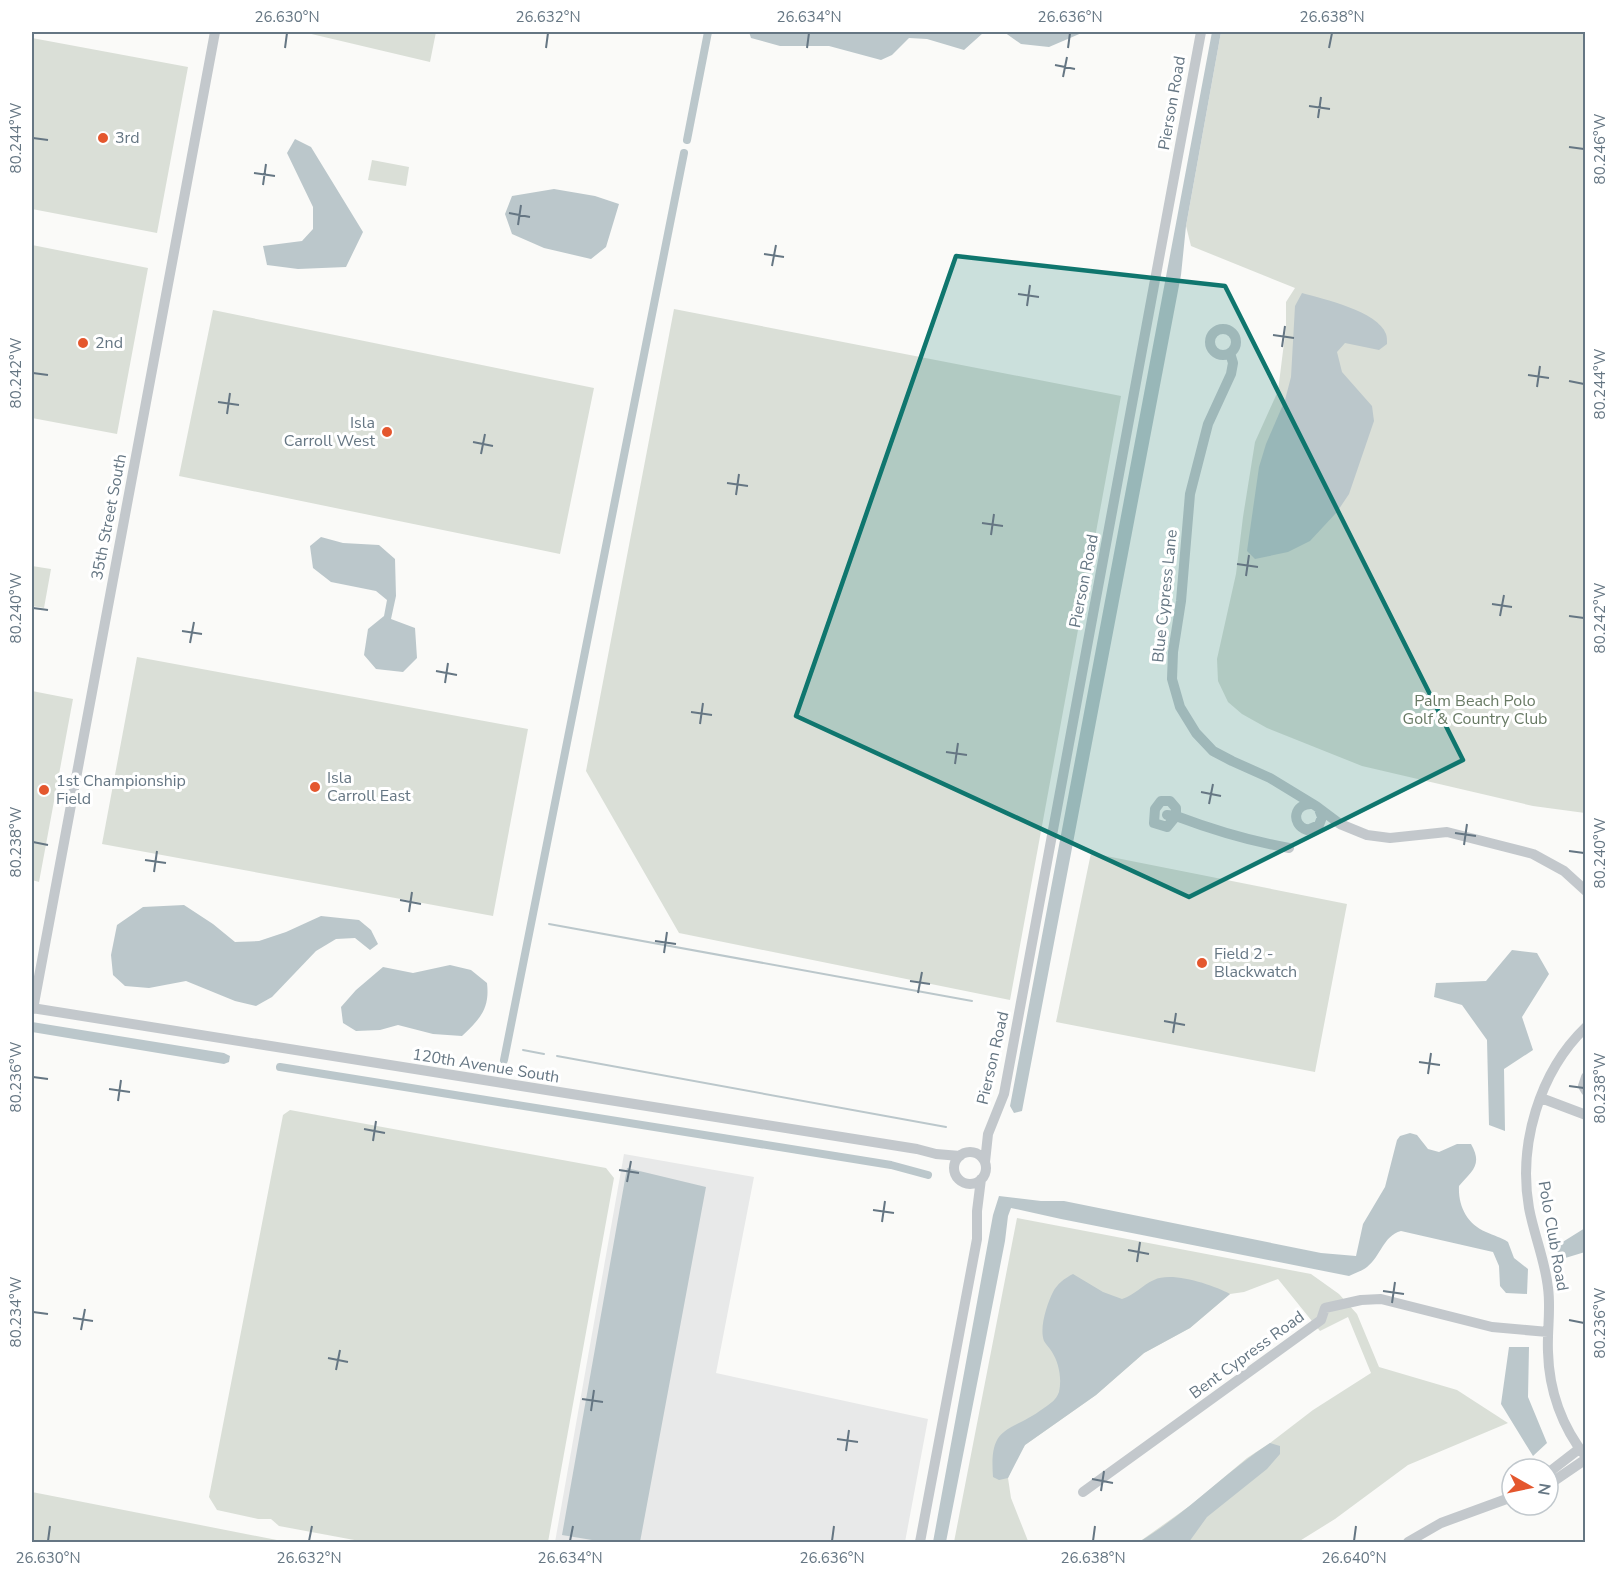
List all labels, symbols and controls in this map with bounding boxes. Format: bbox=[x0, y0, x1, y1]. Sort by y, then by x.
text: 26.630°N bbox=[254, 7, 320, 27]
text: 26.632°N bbox=[515, 7, 581, 27]
text: 26.634°N bbox=[776, 7, 842, 27]
text: 26.636°N bbox=[1037, 7, 1103, 27]
text: 26.638°N bbox=[1299, 7, 1365, 27]
street label: Pierson Road bbox=[1153, 54, 1191, 152]
text: 80.244°W bbox=[6, 102, 26, 173]
text: 80.246°W bbox=[1590, 113, 1610, 184]
place label: 3rd bbox=[115, 127, 140, 149]
marker: 3rd bbox=[96, 131, 110, 145]
place label: 2nd bbox=[95, 332, 123, 354]
marker: 2nd bbox=[76, 336, 90, 350]
text: 80.242°W bbox=[6, 337, 26, 408]
text: 80.244°W bbox=[1590, 348, 1610, 419]
place label: Isla Carroll West bbox=[284, 412, 375, 452]
marker: Isla Carroll West bbox=[380, 425, 394, 439]
street label: 35th Street South bbox=[86, 452, 132, 582]
street label: Blue Cypress Lane bbox=[1147, 528, 1183, 664]
street label: Pierson Road bbox=[1064, 532, 1104, 630]
text: 80.240°W bbox=[6, 572, 26, 643]
text: 80.242°W bbox=[1590, 582, 1610, 653]
park label: Palm Beach Polo Golf & Country Club bbox=[1403, 690, 1547, 730]
place label: Isla Carroll East bbox=[327, 767, 411, 807]
place label: 1st Championship Field bbox=[56, 770, 186, 810]
marker: Isla Carroll East bbox=[308, 780, 322, 794]
marker: 1st Championship Field bbox=[37, 783, 51, 797]
text: 80.238°W bbox=[6, 806, 26, 877]
text: 80.240°W bbox=[1590, 817, 1610, 888]
place label: Field 2 - Blackwatch bbox=[1214, 943, 1297, 983]
marker: Field 2 - Blackwatch bbox=[1195, 956, 1209, 970]
street label: Pierson Road bbox=[972, 1009, 1014, 1107]
text: 80.236°W bbox=[6, 1041, 26, 1112]
street label: 120th Avenue South bbox=[411, 1044, 561, 1088]
text: 80.238°W bbox=[1590, 1052, 1610, 1123]
street label: Polo Club Road bbox=[1532, 1179, 1574, 1293]
text: 80.234°W bbox=[6, 1276, 26, 1347]
text: 80.236°W bbox=[1590, 1287, 1610, 1358]
street label: Bent Cypress Road bbox=[1185, 1306, 1309, 1404]
north arrow bbox=[1500, 1457, 1560, 1517]
text: N bbox=[1532, 1482, 1556, 1497]
text: 26.630°N bbox=[15, 1548, 81, 1568]
text: 26.632°N bbox=[276, 1548, 342, 1568]
text: 26.634°N bbox=[537, 1548, 603, 1568]
text: 26.636°N bbox=[799, 1548, 865, 1568]
text: 26.638°N bbox=[1060, 1548, 1126, 1568]
text: 26.640°N bbox=[1321, 1548, 1387, 1568]

